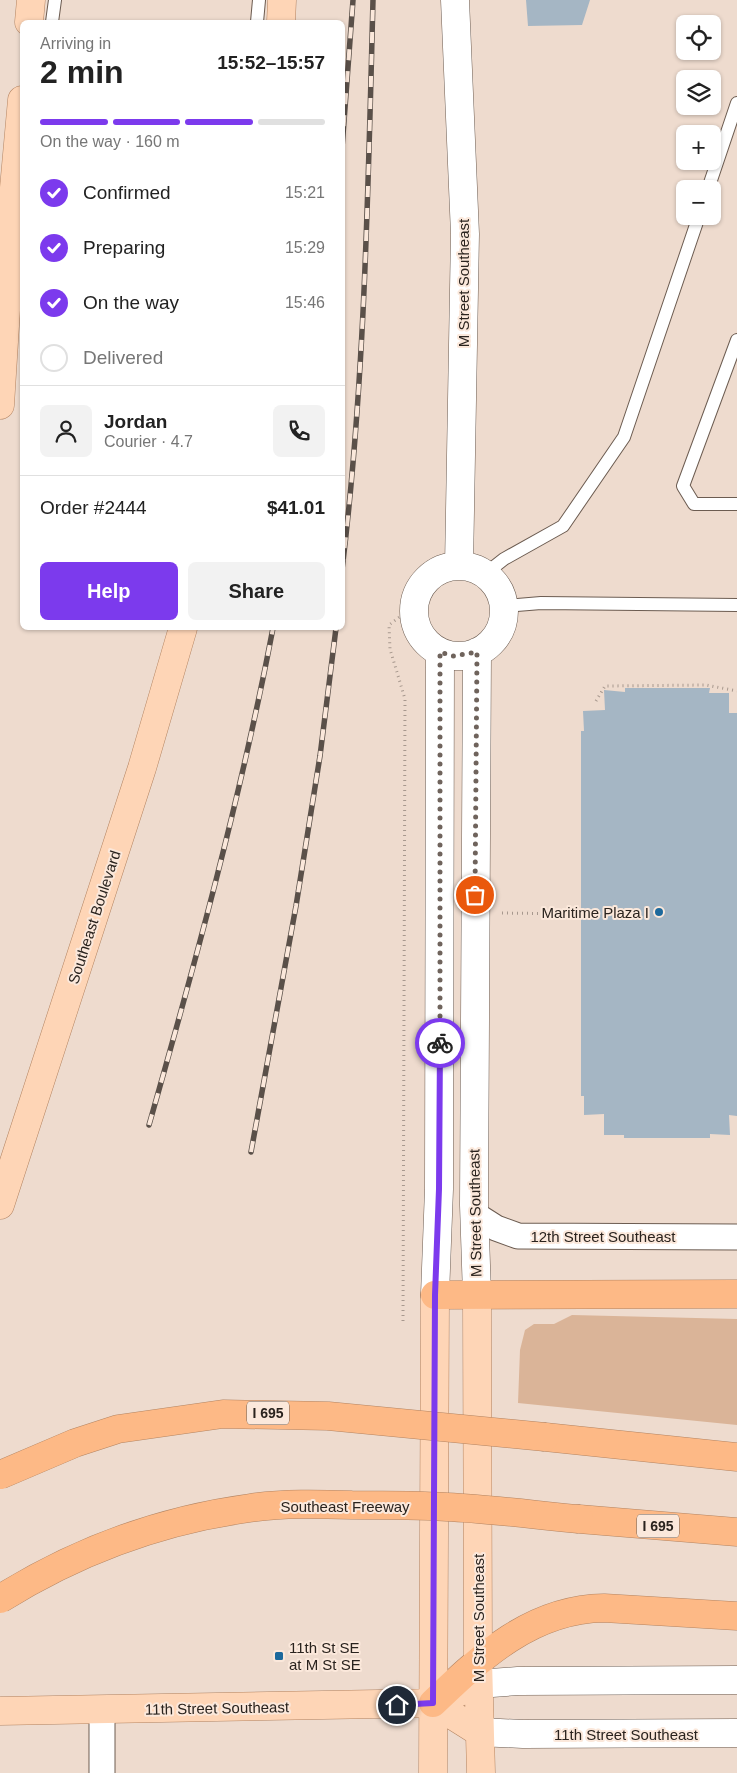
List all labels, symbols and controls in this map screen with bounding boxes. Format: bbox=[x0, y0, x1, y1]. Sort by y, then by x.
map controls bbox=[676, 15, 721, 225]
button: locate bbox=[676, 15, 721, 60]
text: Arriving in bbox=[40, 35, 111, 52]
text: 15:52–15:57 bbox=[217, 52, 325, 73]
text: 2 min bbox=[40, 54, 124, 90]
button: layers bbox=[676, 70, 721, 115]
button: + bbox=[676, 125, 721, 170]
text: On the way · 160 m bbox=[40, 133, 180, 150]
icon: check bbox=[40, 179, 68, 207]
button: − bbox=[676, 180, 721, 225]
text: Confirmed bbox=[83, 182, 171, 203]
text: 15:21 bbox=[285, 184, 325, 201]
street label: M Street Southeast bbox=[455, 218, 472, 347]
icon: check bbox=[40, 234, 68, 262]
text: Preparing bbox=[83, 237, 165, 258]
text: 15:29 bbox=[285, 239, 325, 256]
icon: check bbox=[40, 289, 68, 317]
text: On the way bbox=[83, 292, 179, 313]
text: 15:46 bbox=[285, 294, 325, 311]
text: Delivered bbox=[83, 347, 163, 368]
button: person bbox=[40, 405, 92, 457]
button: phone bbox=[273, 405, 325, 457]
text: Jordan bbox=[104, 411, 167, 432]
text: Courier · 4.7 bbox=[104, 433, 193, 450]
text: Order #2444 bbox=[40, 497, 147, 518]
text: $41.01 bbox=[267, 497, 325, 518]
button: Help bbox=[40, 562, 178, 620]
button: Share bbox=[188, 562, 325, 620]
street label: Southeast Boulevard bbox=[64, 848, 124, 986]
pin bbox=[454, 874, 496, 916]
icon: bag bbox=[461, 881, 489, 909]
place label: Maritime Plaza I bbox=[541, 904, 649, 921]
marker: Maritime Plaza I bbox=[653, 906, 665, 918]
courier bbox=[415, 1018, 465, 1068]
icon: bike bbox=[426, 1029, 454, 1057]
street label: M Street Southeast bbox=[465, 1148, 485, 1277]
street label: 12th Street Southeast bbox=[530, 1228, 676, 1245]
road number: I 695 bbox=[247, 1402, 289, 1425]
street label: Southeast Freeway bbox=[280, 1498, 410, 1515]
road number: I 695 bbox=[637, 1514, 679, 1538]
street label: M Street Southeast bbox=[470, 1553, 487, 1682]
place label: 11th St SE at M St SE bbox=[289, 1639, 361, 1673]
marker: 11th St SE at M St SE bbox=[273, 1650, 285, 1662]
pin bbox=[376, 1684, 418, 1726]
icon: home bbox=[383, 1691, 411, 1719]
street label: 11th Street Southeast bbox=[145, 1698, 290, 1718]
street label: 11th Street Southeast bbox=[554, 1726, 699, 1743]

